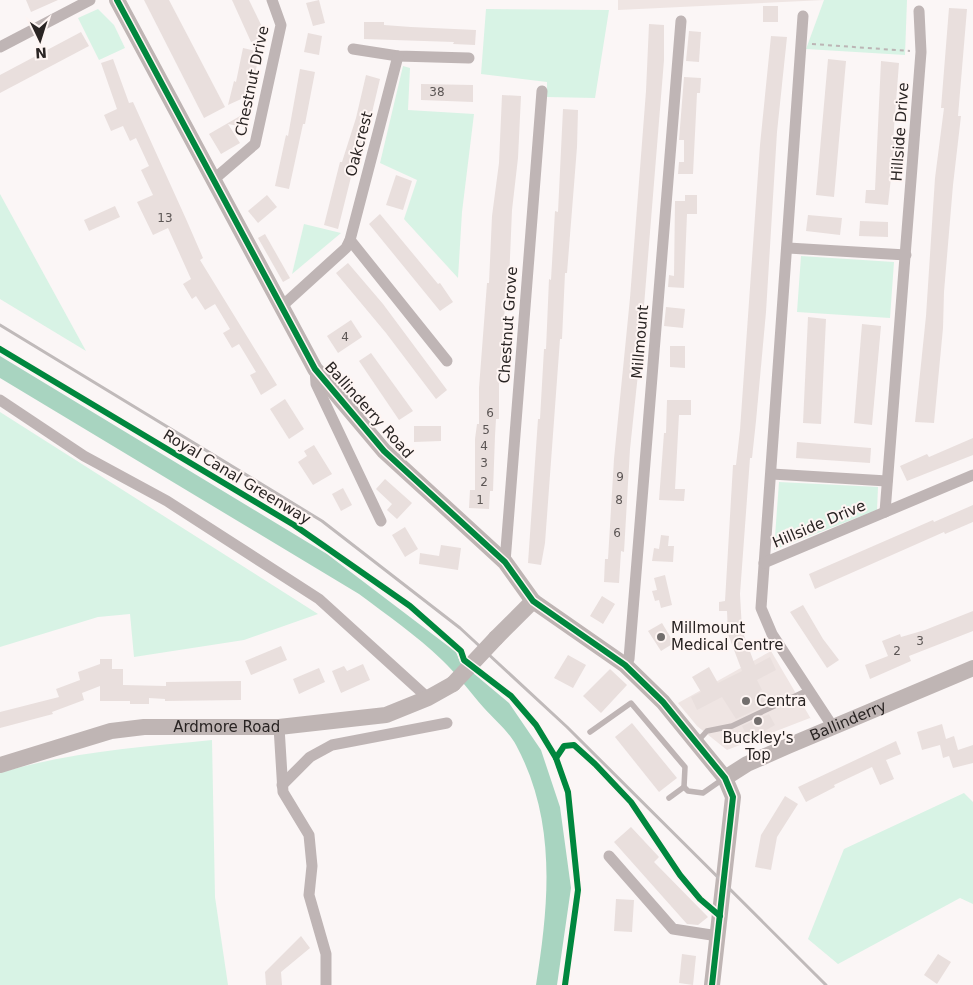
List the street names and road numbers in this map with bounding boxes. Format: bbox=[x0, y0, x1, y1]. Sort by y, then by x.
street label: Chestnut Drive bbox=[231, 24, 273, 138]
street label: Hillside Drive bbox=[888, 82, 912, 182]
street label: Oakcrest bbox=[342, 109, 376, 179]
street label: Chestnut Grove bbox=[495, 266, 521, 384]
street label: Millmount bbox=[628, 304, 652, 380]
street label: Ballinderry Road bbox=[321, 358, 417, 462]
street label: Royal Canal Greenway bbox=[160, 426, 314, 528]
street label: Hillside Drive bbox=[770, 496, 868, 552]
street label: Ballinderry bbox=[807, 697, 889, 745]
street label: Ardmore Road bbox=[173, 718, 280, 736]

